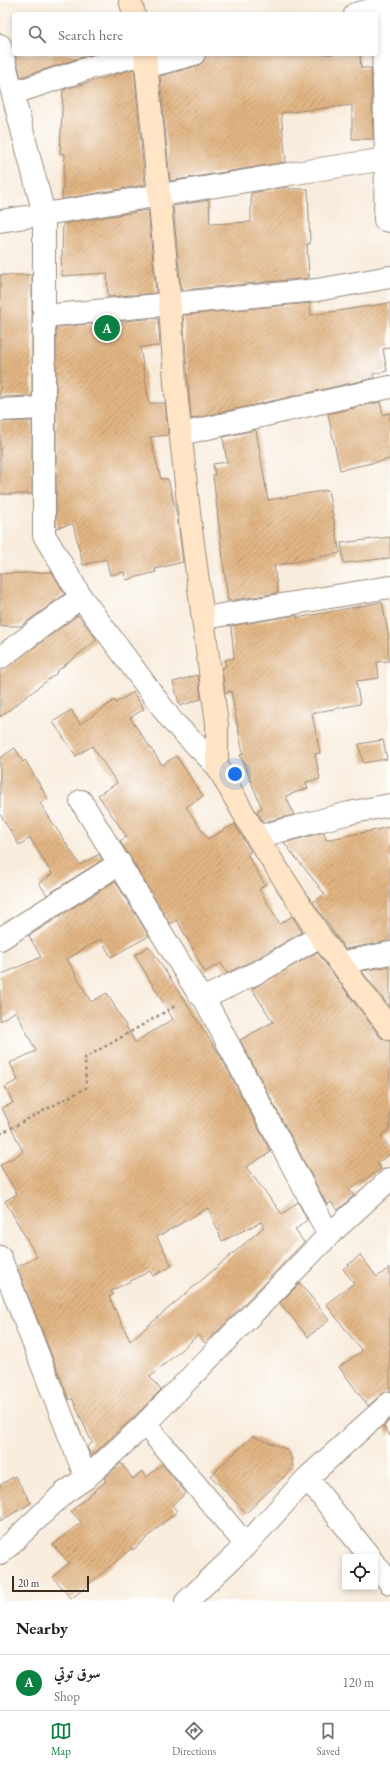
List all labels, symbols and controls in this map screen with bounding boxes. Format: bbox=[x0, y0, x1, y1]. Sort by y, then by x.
search box bbox=[12, 12, 378, 56]
icon: search bbox=[26, 23, 48, 45]
text: Search here bbox=[58, 25, 123, 44]
pin: A bbox=[94, 313, 120, 343]
your location bbox=[225, 764, 245, 784]
map controls bbox=[342, 1554, 378, 1590]
button: locate bbox=[342, 1554, 378, 1590]
scale bar bbox=[12, 1574, 89, 1593]
text: 20 m bbox=[18, 1576, 39, 1590]
text: Nearby bbox=[16, 1617, 68, 1639]
text: سوق توتي bbox=[54, 1663, 101, 1682]
text: A bbox=[24, 1674, 34, 1691]
text: 120 m bbox=[343, 1674, 374, 1691]
text: Shop bbox=[54, 1688, 80, 1705]
tab: Map bbox=[50, 1720, 72, 1758]
tab: Directions bbox=[172, 1720, 216, 1758]
tab: Saved bbox=[316, 1720, 340, 1758]

